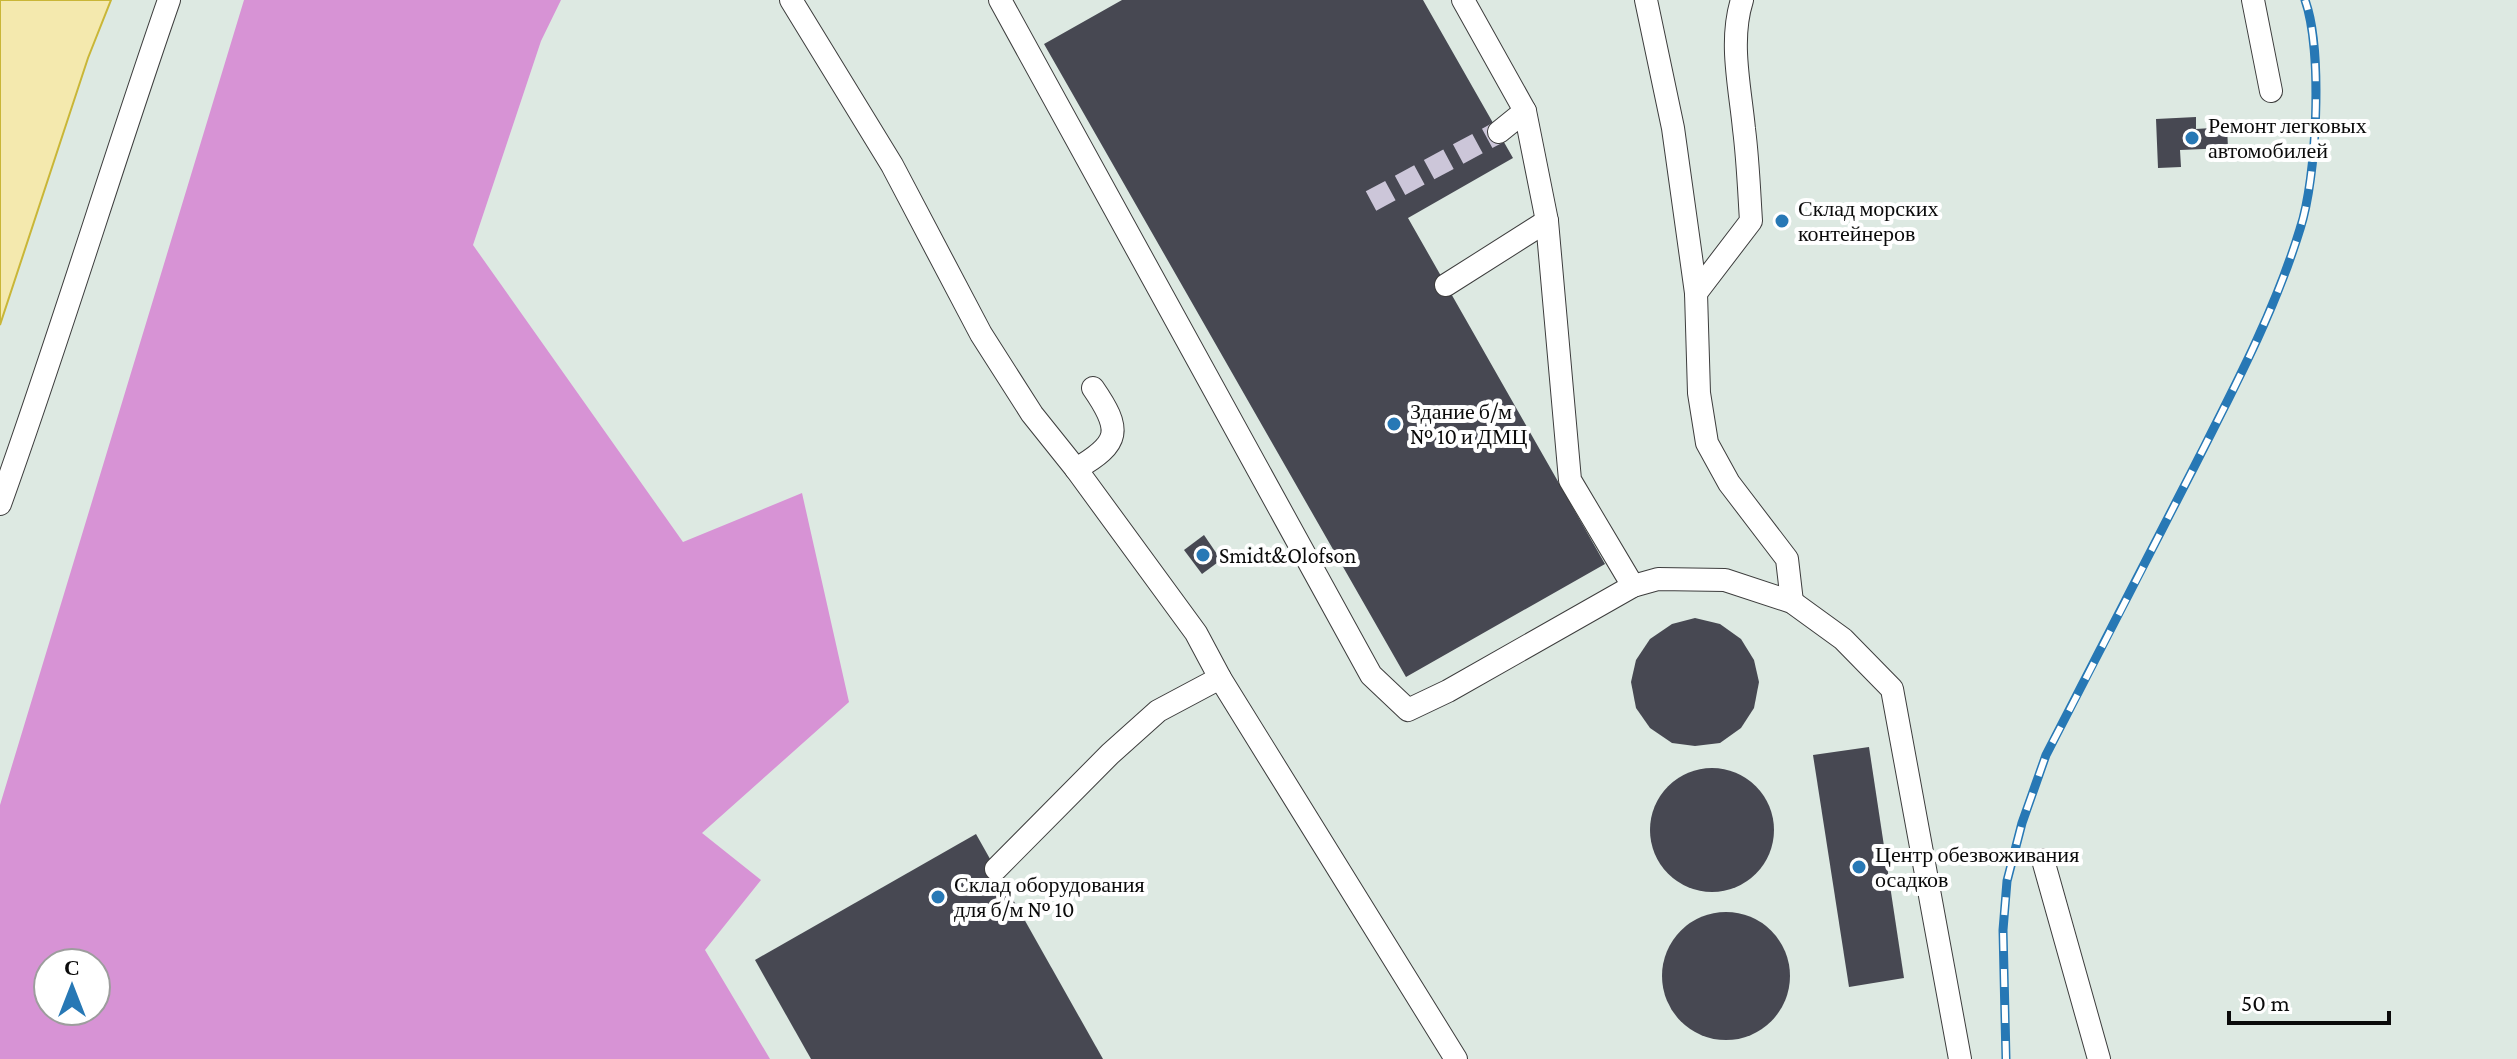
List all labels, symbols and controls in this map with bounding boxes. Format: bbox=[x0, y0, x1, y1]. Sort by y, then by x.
place label: Ремонт легковых автомобилей bbox=[2208, 113, 2367, 163]
marker: Ремонт легковых автомобилей bbox=[2183, 129, 2201, 147]
place label: Склад морских контейнеров bbox=[1798, 196, 1939, 246]
marker: Склад морских контейнеров bbox=[1773, 212, 1791, 230]
place label: Здание б/м № 10 и ДМЦ bbox=[1410, 399, 1528, 449]
marker: Здание б/м № 10 и ДМЦ bbox=[1385, 415, 1403, 433]
place label: Smidt&Olofson bbox=[1219, 543, 1357, 568]
marker: Smidt&Olofson bbox=[1194, 546, 1212, 564]
place label: Центр обезвоживания осадков bbox=[1875, 842, 2079, 892]
marker: Центр обезвоживания осадков bbox=[1850, 858, 1868, 876]
place label: Склад оборудования для б/м № 10 bbox=[954, 872, 1145, 922]
marker: Склад оборудования для б/м № 10 bbox=[929, 888, 947, 906]
north arrow bbox=[32, 947, 112, 1027]
text: С bbox=[64, 955, 80, 980]
scale bar bbox=[2229, 975, 2389, 1025]
text: 50 m bbox=[2241, 989, 2290, 1016]

